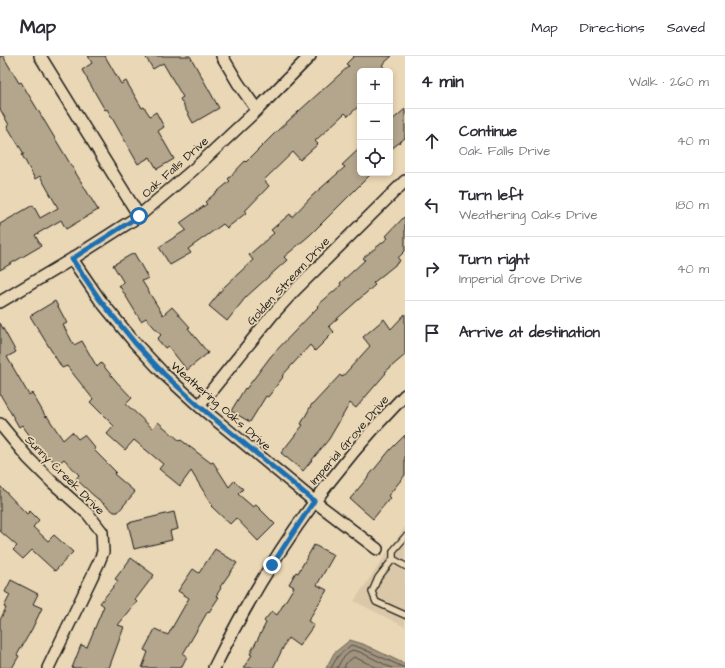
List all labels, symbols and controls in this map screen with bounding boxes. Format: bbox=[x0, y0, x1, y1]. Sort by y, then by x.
text: Map bbox=[20, 14, 56, 41]
text: Map bbox=[531, 18, 558, 38]
text: Directions bbox=[580, 18, 645, 38]
text: Saved bbox=[667, 18, 705, 38]
map controls bbox=[357, 68, 393, 176]
button: + bbox=[357, 68, 393, 104]
text: 4 min bbox=[421, 70, 464, 94]
text: Walk · 260 m bbox=[629, 73, 709, 91]
button: − bbox=[357, 104, 393, 140]
text: Continue bbox=[459, 121, 517, 142]
icon: ahead bbox=[421, 130, 443, 152]
text: 40 m bbox=[677, 132, 709, 150]
street label: Oak Falls Drive bbox=[138, 133, 213, 202]
button: locate bbox=[357, 140, 393, 176]
text: Oak Falls Drive bbox=[459, 142, 550, 160]
text: Turn left bbox=[459, 185, 523, 206]
icon: left bbox=[421, 194, 443, 216]
text: 180 m bbox=[675, 196, 709, 214]
text: Weathering Oaks Drive bbox=[459, 206, 598, 224]
route start bbox=[130, 207, 148, 225]
street label: Golden Stream Drive bbox=[243, 233, 334, 329]
text: Turn right bbox=[459, 249, 530, 270]
icon: right bbox=[421, 258, 443, 280]
text: 40 m bbox=[677, 260, 709, 278]
text: Imperial Grove Drive bbox=[459, 270, 582, 288]
icon: arrive bbox=[421, 322, 443, 344]
text: Arrive at destination bbox=[459, 322, 600, 343]
street label: Weathering Oaks Drive bbox=[166, 358, 275, 456]
street label: Imperial Grove Drive bbox=[306, 391, 393, 489]
street label: Sunny Creek Drive bbox=[20, 432, 109, 520]
route end bbox=[263, 556, 281, 574]

